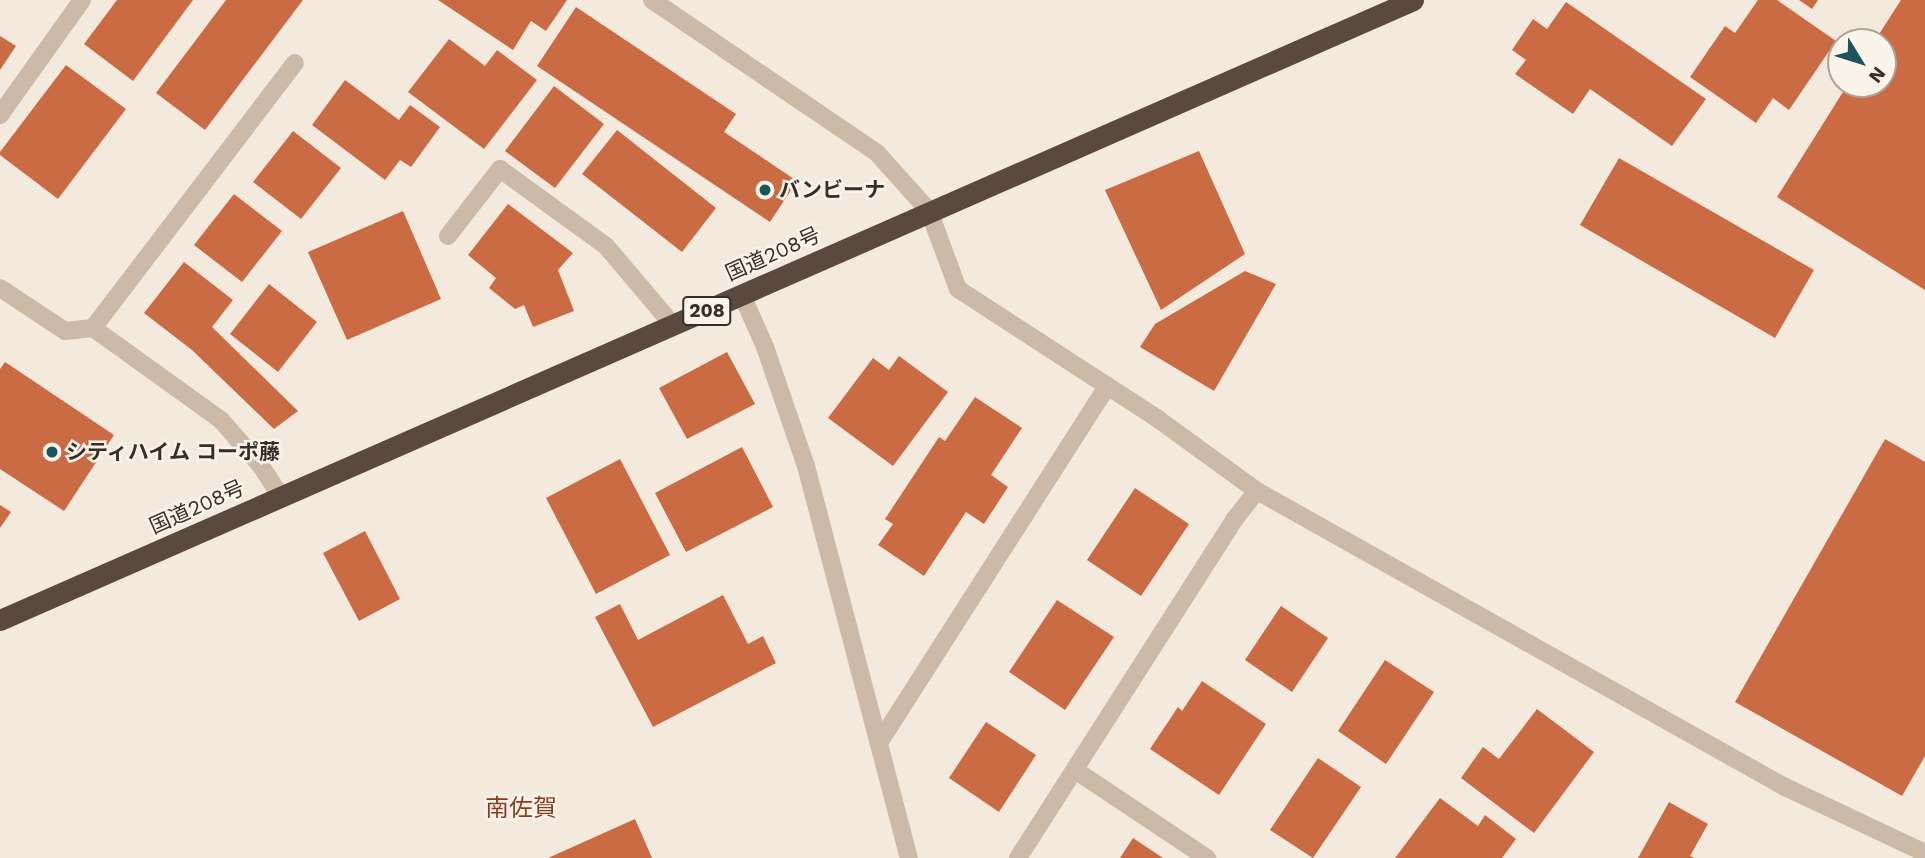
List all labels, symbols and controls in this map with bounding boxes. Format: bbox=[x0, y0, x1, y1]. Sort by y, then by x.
north arrow bbox=[1827, 28, 1897, 98]
text: N bbox=[1864, 62, 1891, 88]
place label: バンビーナ bbox=[779, 177, 884, 203]
marker: バンビーナ bbox=[757, 182, 773, 198]
street label: 国道208号 bbox=[722, 222, 824, 286]
road number: 208 bbox=[681, 296, 733, 326]
place label: シティハイム コーポ藤 bbox=[66, 439, 282, 465]
marker: シティハイム コーポ藤 bbox=[44, 444, 60, 460]
street label: 国道208号 bbox=[146, 475, 248, 539]
district label: 南佐賀 bbox=[485, 795, 557, 823]

